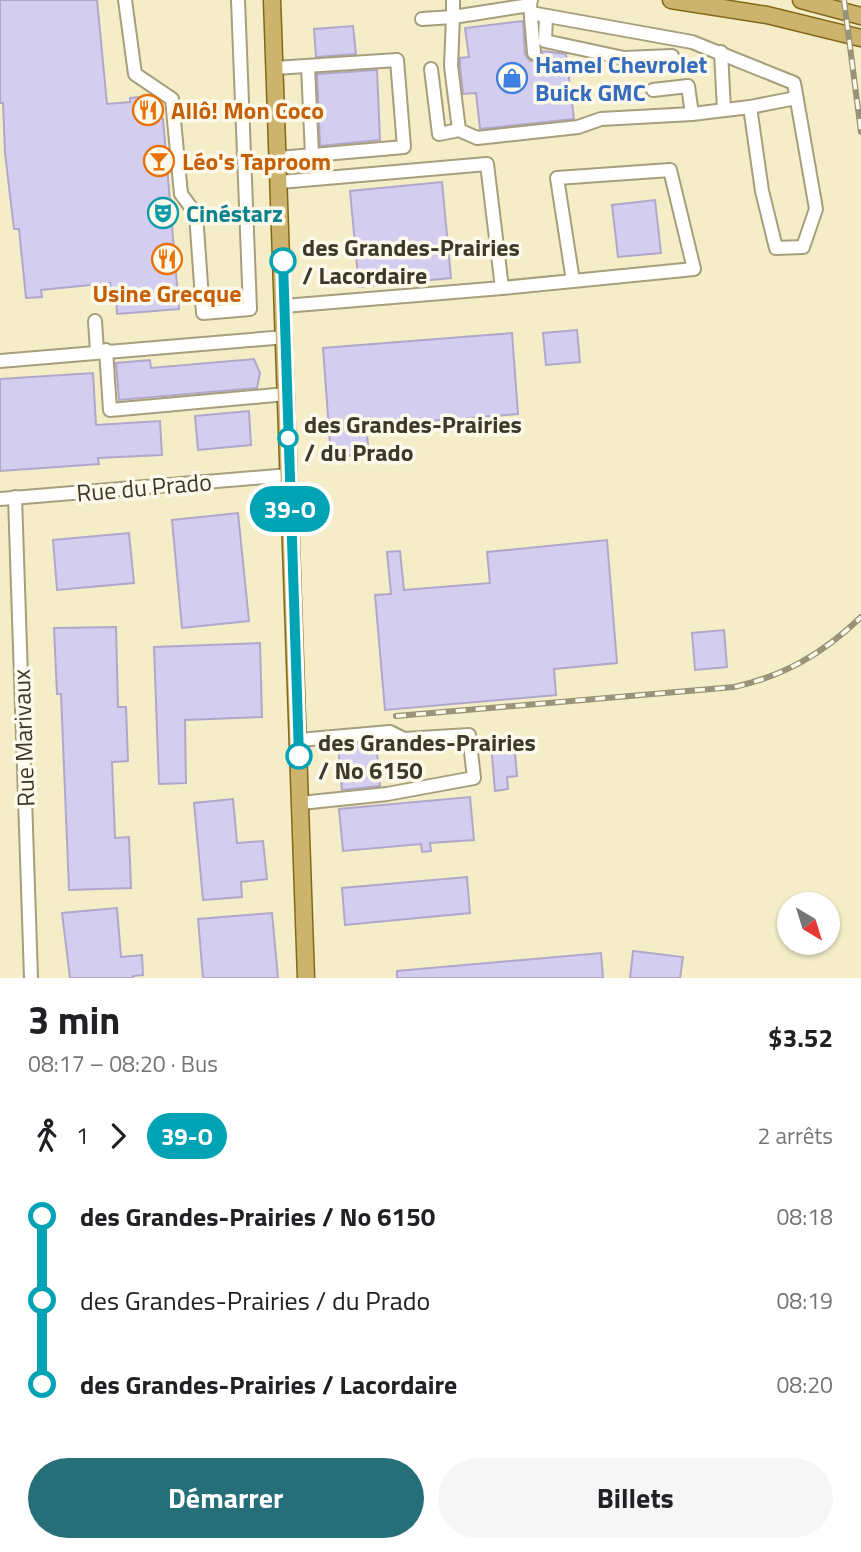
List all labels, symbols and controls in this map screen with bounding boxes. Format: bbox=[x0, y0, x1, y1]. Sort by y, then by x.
place label: Hamel Chevrolet Buick GMC bbox=[535, 46, 707, 110]
shop icon: Hamel Chevrolet Buick GMC bbox=[495, 61, 529, 95]
place label: Allô! Mon Coco bbox=[171, 92, 324, 128]
restaurant icon: Allô! Mon Coco bbox=[131, 93, 165, 127]
place label: Léo's Taproom bbox=[182, 143, 331, 179]
bar icon: Léo's Taproom bbox=[142, 144, 176, 178]
place label: Cinéstarz bbox=[186, 195, 283, 231]
theatre icon: Cinéstarz bbox=[146, 196, 180, 230]
place label: des Grandes-Prairies / Lacordaire bbox=[302, 229, 520, 293]
restaurant icon: Usine Grecque bbox=[150, 242, 184, 276]
marker: des Grandes-Prairies / Lacordaire bbox=[270, 248, 296, 274]
place label: Usine Grecque bbox=[93, 275, 241, 311]
place label: des Grandes-Prairies / du Prado bbox=[304, 406, 522, 470]
marker: des Grandes-Prairies / du Prado bbox=[278, 428, 298, 448]
street label: Rue du Prado bbox=[75, 463, 213, 511]
line badge: 39-O bbox=[241, 486, 339, 532]
text: 39-O bbox=[264, 491, 316, 527]
street label: Rue Marivaux bbox=[3, 668, 43, 807]
place label: des Grandes-Prairies / No 6150 bbox=[318, 724, 536, 788]
marker: des Grandes-Prairies / No 6150 bbox=[286, 743, 312, 769]
north arrow bbox=[777, 892, 840, 956]
map controls bbox=[777, 892, 840, 955]
text: 3 min bbox=[28, 991, 120, 1049]
text: $3.52 bbox=[768, 1018, 833, 1057]
text: 08:17 – 08:20 · Bus bbox=[28, 1046, 218, 1081]
icon: walk bbox=[28, 1117, 66, 1155]
icon: forward bbox=[99, 1117, 137, 1155]
text: 1 bbox=[76, 1118, 89, 1153]
text: 39-O bbox=[161, 1118, 213, 1154]
text: 2 arrêts bbox=[758, 1118, 833, 1153]
text: des Grandes-Prairies / No 6150 bbox=[80, 1197, 435, 1236]
text: 08:18 bbox=[776, 1199, 833, 1234]
text: des Grandes-Prairies / du Prado bbox=[80, 1281, 430, 1320]
text: 08:19 bbox=[776, 1283, 833, 1318]
text: des Grandes-Prairies / Lacordaire bbox=[80, 1365, 457, 1404]
text: 08:20 bbox=[776, 1367, 833, 1402]
button: Démarrer bbox=[28, 1458, 424, 1538]
button: Billets bbox=[438, 1458, 833, 1538]

